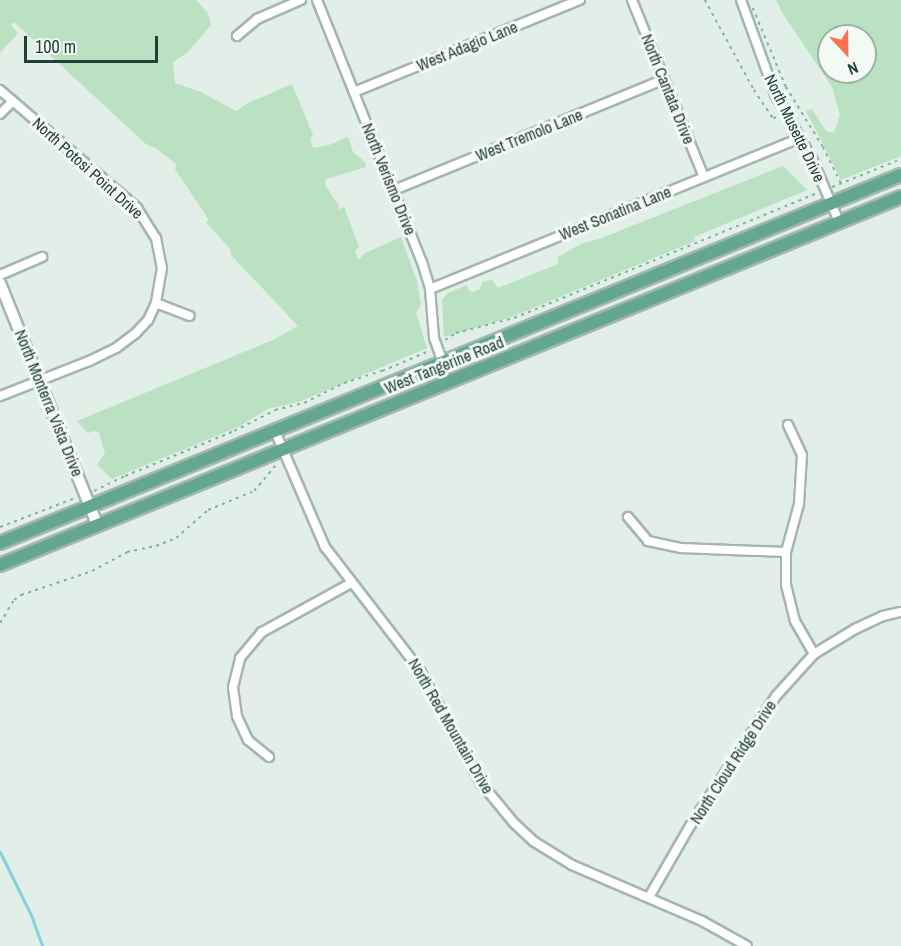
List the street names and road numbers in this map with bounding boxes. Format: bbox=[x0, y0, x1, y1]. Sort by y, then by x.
street label: West Adagio Lane bbox=[413, 17, 521, 75]
street label: North Cantata Drive bbox=[637, 31, 699, 147]
street label: North Musette Drive bbox=[761, 71, 829, 185]
street label: West Tremolo Lane bbox=[473, 105, 585, 165]
street label: North Potosi Point Drive bbox=[29, 113, 147, 223]
street label: North Verismo Drive bbox=[358, 120, 420, 238]
street label: West Sonatina Lane bbox=[556, 182, 674, 244]
street label: North Monterra Vista Drive bbox=[11, 327, 87, 479]
street label: West Tangerine Road bbox=[382, 332, 506, 398]
street label: North Red Mountain Drive bbox=[404, 655, 498, 797]
street label: North Cloud Ridge Drive bbox=[686, 697, 780, 827]

